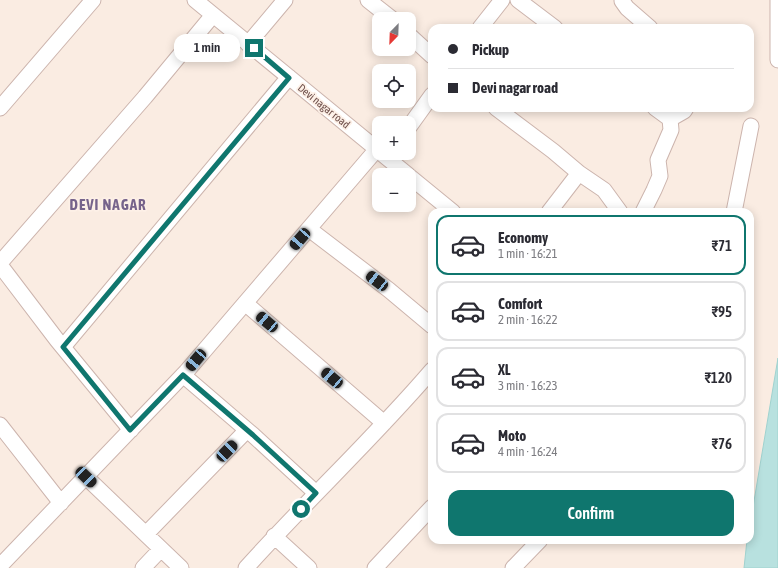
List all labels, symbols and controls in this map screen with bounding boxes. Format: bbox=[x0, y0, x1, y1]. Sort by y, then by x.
north arrow bbox=[372, 12, 416, 56]
map controls bbox=[372, 12, 416, 212]
callout: 1 min bbox=[174, 34, 240, 62]
route end bbox=[245, 39, 263, 57]
text: 1 min bbox=[194, 40, 220, 55]
text: Pickup bbox=[472, 41, 509, 58]
button: locate bbox=[372, 64, 416, 108]
text: Devi nagar road bbox=[472, 79, 558, 96]
street label: Devi nagar road bbox=[296, 81, 352, 131]
button: + bbox=[372, 116, 416, 160]
button: − bbox=[372, 168, 416, 212]
district label: DEVI NAGAR bbox=[69, 196, 147, 213]
car bbox=[288, 226, 312, 252]
icon: car bbox=[450, 227, 486, 263]
text: Economy bbox=[498, 229, 548, 246]
text: ₹71 bbox=[711, 237, 732, 254]
text: 1 min · 16:21 bbox=[498, 246, 558, 261]
car bbox=[364, 269, 390, 293]
icon: car bbox=[450, 293, 486, 329]
text: Comfort bbox=[498, 295, 542, 312]
text: ₹95 bbox=[711, 303, 732, 320]
car bbox=[254, 310, 280, 334]
text: 2 min · 16:22 bbox=[498, 312, 558, 327]
car bbox=[184, 347, 208, 373]
icon: car bbox=[450, 359, 486, 395]
text: XL bbox=[498, 361, 511, 378]
car bbox=[319, 366, 345, 390]
text: ₹120 bbox=[704, 369, 732, 386]
text: 3 min · 16:23 bbox=[498, 378, 558, 393]
icon: car bbox=[450, 425, 486, 461]
text: Moto bbox=[498, 427, 526, 444]
text: ₹76 bbox=[711, 435, 732, 452]
car bbox=[214, 438, 240, 464]
text: 4 min · 16:24 bbox=[498, 444, 558, 459]
car bbox=[73, 464, 99, 490]
button: Confirm bbox=[448, 490, 734, 536]
route start bbox=[292, 500, 310, 518]

